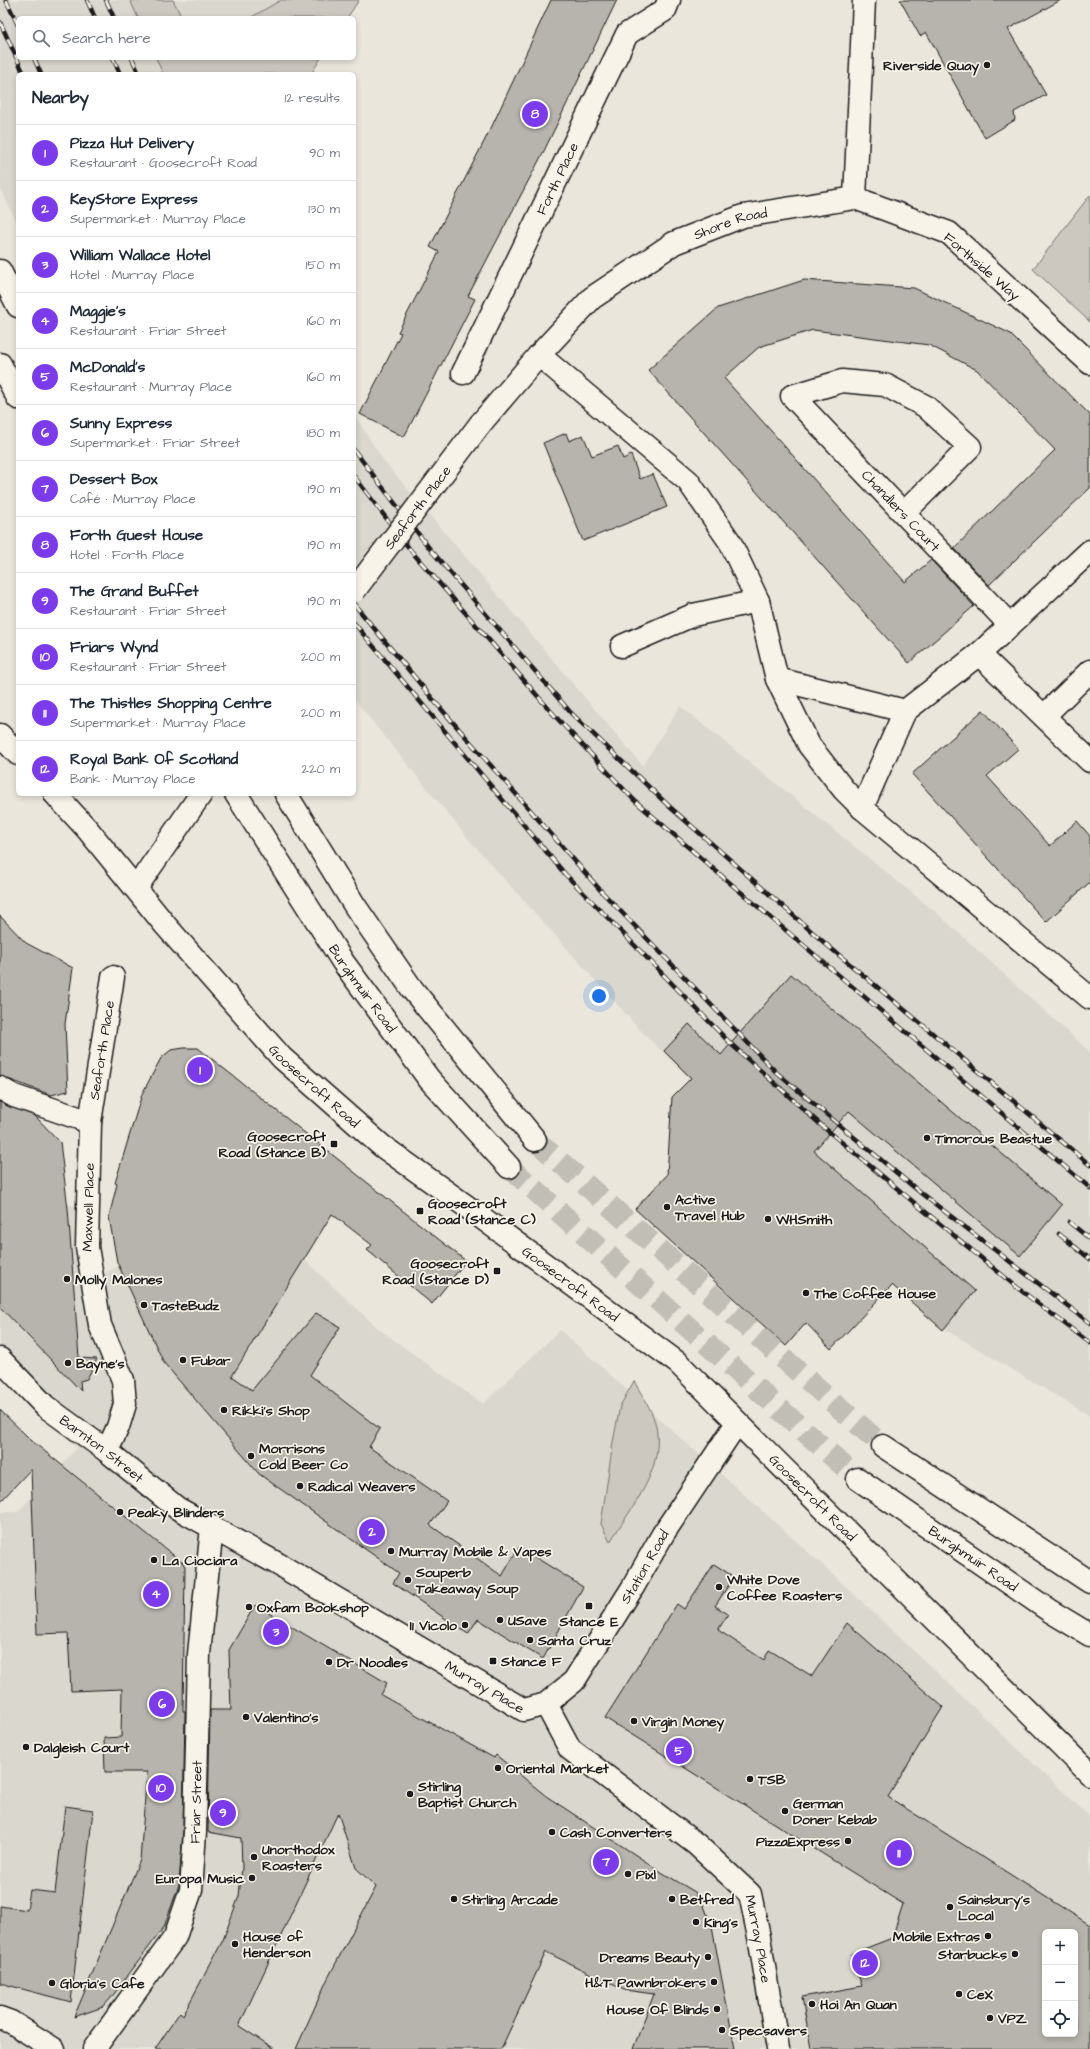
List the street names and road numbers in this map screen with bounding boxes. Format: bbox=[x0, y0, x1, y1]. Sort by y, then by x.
street label: Forth Place bbox=[532, 139, 584, 219]
street label: Shore Road bbox=[691, 203, 769, 245]
street label: Forthside Way bbox=[939, 228, 1024, 306]
street label: Seaforth Place bbox=[380, 461, 457, 554]
street label: Chandlers Court bbox=[856, 466, 945, 557]
street label: Burghmuir Road bbox=[323, 941, 401, 1037]
street label: Seaforth Place bbox=[85, 999, 120, 1102]
street label: Goosecroft Road bbox=[264, 1040, 364, 1133]
street label: Maxwell Place bbox=[78, 1162, 100, 1252]
street label: Goosecroft Road bbox=[517, 1242, 623, 1327]
street label: Barnton Street bbox=[55, 1411, 148, 1488]
street label: Goosecroft Road bbox=[764, 1450, 860, 1546]
street label: Burghmuir Road bbox=[924, 1521, 1022, 1597]
street label: Station Road bbox=[616, 1526, 674, 1608]
street label: Murray Place bbox=[441, 1656, 528, 1719]
street label: Friar Street bbox=[185, 1760, 208, 1844]
street label: Murray Place bbox=[739, 1893, 776, 1985]

